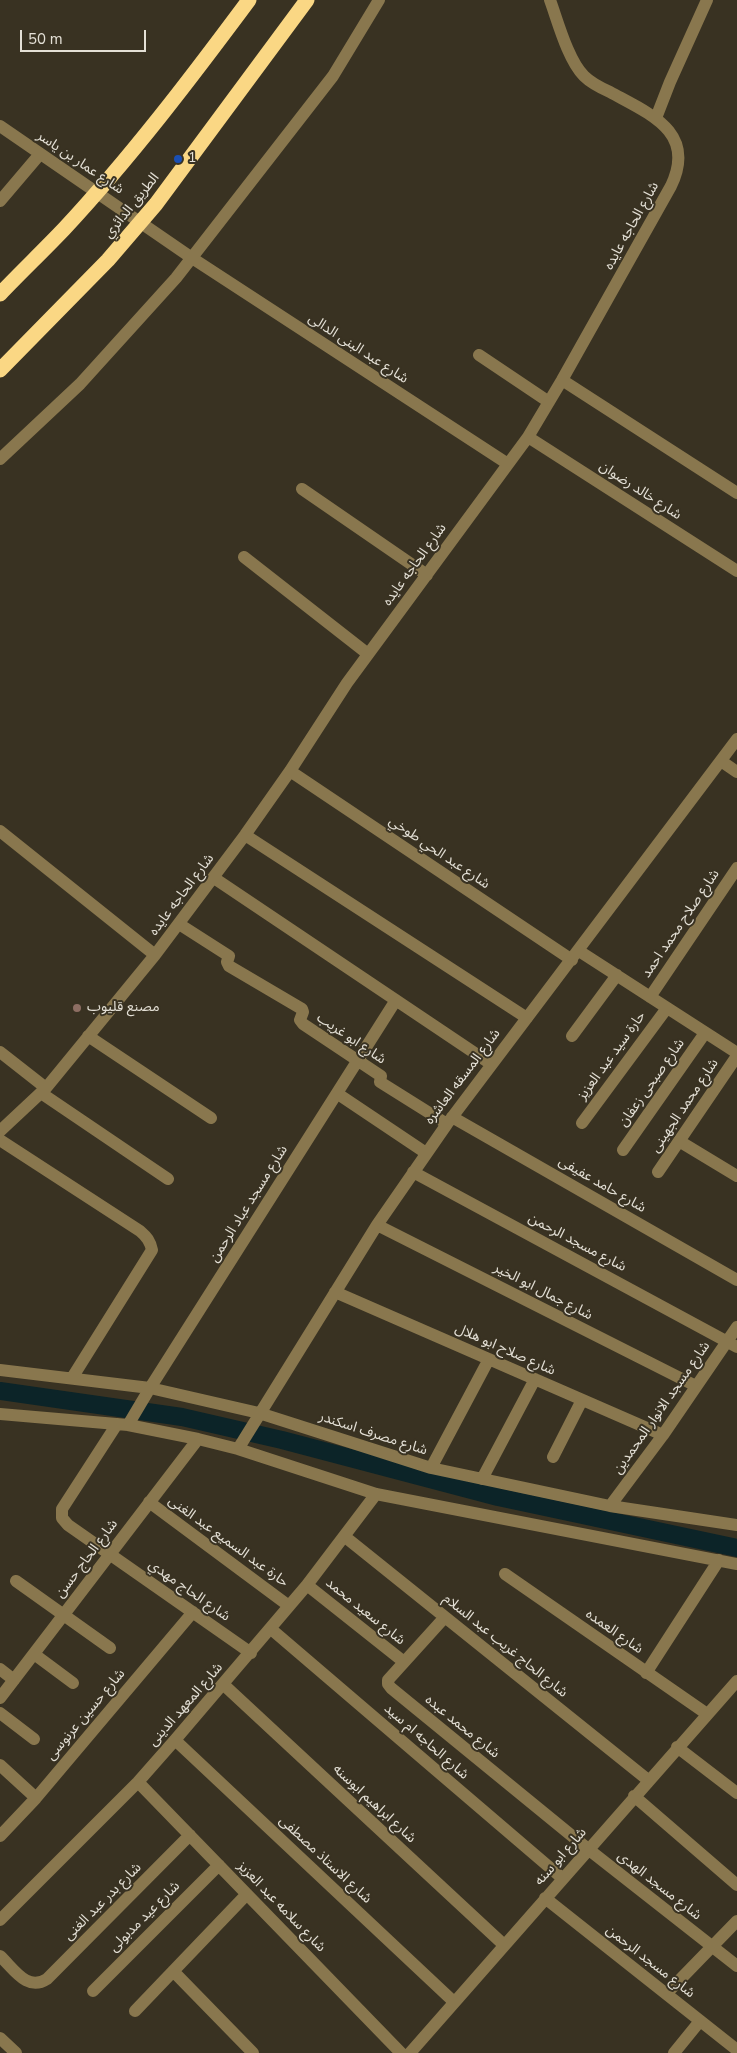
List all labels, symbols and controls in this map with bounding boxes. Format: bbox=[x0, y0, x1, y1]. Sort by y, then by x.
scale bar bbox=[22, 20, 149, 52]
text: 50 m bbox=[28, 29, 63, 49]
street label: شارع عمار بن ياسر bbox=[33, 128, 127, 198]
place label: 1 bbox=[188, 151, 196, 167]
marker: 1 bbox=[172, 153, 184, 165]
street label: الطريق الدائري bbox=[101, 170, 163, 242]
street label: شارع الحاجه عايده bbox=[601, 179, 663, 273]
street label: شارع عبد البنى الدالى bbox=[305, 310, 411, 388]
street label: شارع خالد رضوان bbox=[596, 458, 684, 524]
street label: شارع الحاجه عايده bbox=[379, 520, 451, 610]
street label: شارع عبد الحي طوخي bbox=[385, 813, 493, 893]
street label: شارع الحاجه عايده bbox=[146, 851, 218, 939]
street label: شارع صلاح محمد احمد bbox=[639, 867, 723, 981]
place label: مصنع قليوب bbox=[87, 1000, 160, 1016]
marker: مصنع قليوب bbox=[71, 1002, 83, 1014]
street label: حارة سيد عبد العزيز bbox=[574, 1008, 650, 1104]
street label: شارع ابو غريب bbox=[313, 1010, 389, 1068]
street label: شارع المسقه العاشره bbox=[422, 1026, 504, 1128]
street label: شارع صبحى زعفان bbox=[615, 1036, 689, 1130]
street label: شارع محمد الجهينى bbox=[647, 1056, 723, 1156]
street label: شارع مسجد عباد الرحمن bbox=[206, 1142, 292, 1266]
street label: شارع حامد عفيفى bbox=[555, 1153, 649, 1217]
street label: شارع مسجد الرحمن bbox=[525, 1210, 629, 1276]
street label: شارع جمال ابو الخير bbox=[491, 1260, 595, 1324]
street label: شارع صلاح ابو هلال bbox=[452, 1320, 558, 1380]
street label: شارع مسجد الانوار المحمدين bbox=[610, 1338, 714, 1478]
street label: شارع مصرف اسكندر bbox=[317, 1409, 429, 1459]
street label: حارة عبد السميع عبد الغنى bbox=[165, 1493, 291, 1591]
street label: شارع الحاج حسن bbox=[52, 1517, 122, 1601]
street label: شارع الحاج مهدي bbox=[145, 1557, 233, 1625]
street label: شارع سعيد محمد bbox=[322, 1575, 408, 1649]
street label: شارع الحاج غريب عبد السلام bbox=[439, 1591, 571, 1701]
street label: شارع العمده bbox=[582, 1606, 646, 1658]
street label: شارع المعهد الدينى bbox=[145, 1660, 227, 1750]
street label: شارع حسين عرنوسى bbox=[43, 1666, 129, 1764]
street label: شارع محمد عبده bbox=[421, 1692, 503, 1762]
street label: شارع الحاجه ام سيد bbox=[380, 1701, 472, 1783]
street label: شارع ابراهيم ابوسنه bbox=[329, 1761, 419, 1847]
street label: شارع الاستاذ مصطفى bbox=[275, 1813, 375, 1907]
street label: شارع ابو سنه bbox=[531, 1825, 591, 1889]
street label: شارع مسجد الهدى bbox=[614, 1848, 704, 1924]
street label: شارع سلامه عبد العزيز bbox=[233, 1858, 329, 1956]
street label: شارع بدر عبد الغنى bbox=[61, 1860, 145, 1944]
street label: شارع عيد مدبولى bbox=[106, 1878, 184, 1956]
street label: شارع مسجد الرحمن bbox=[602, 1922, 698, 2002]

